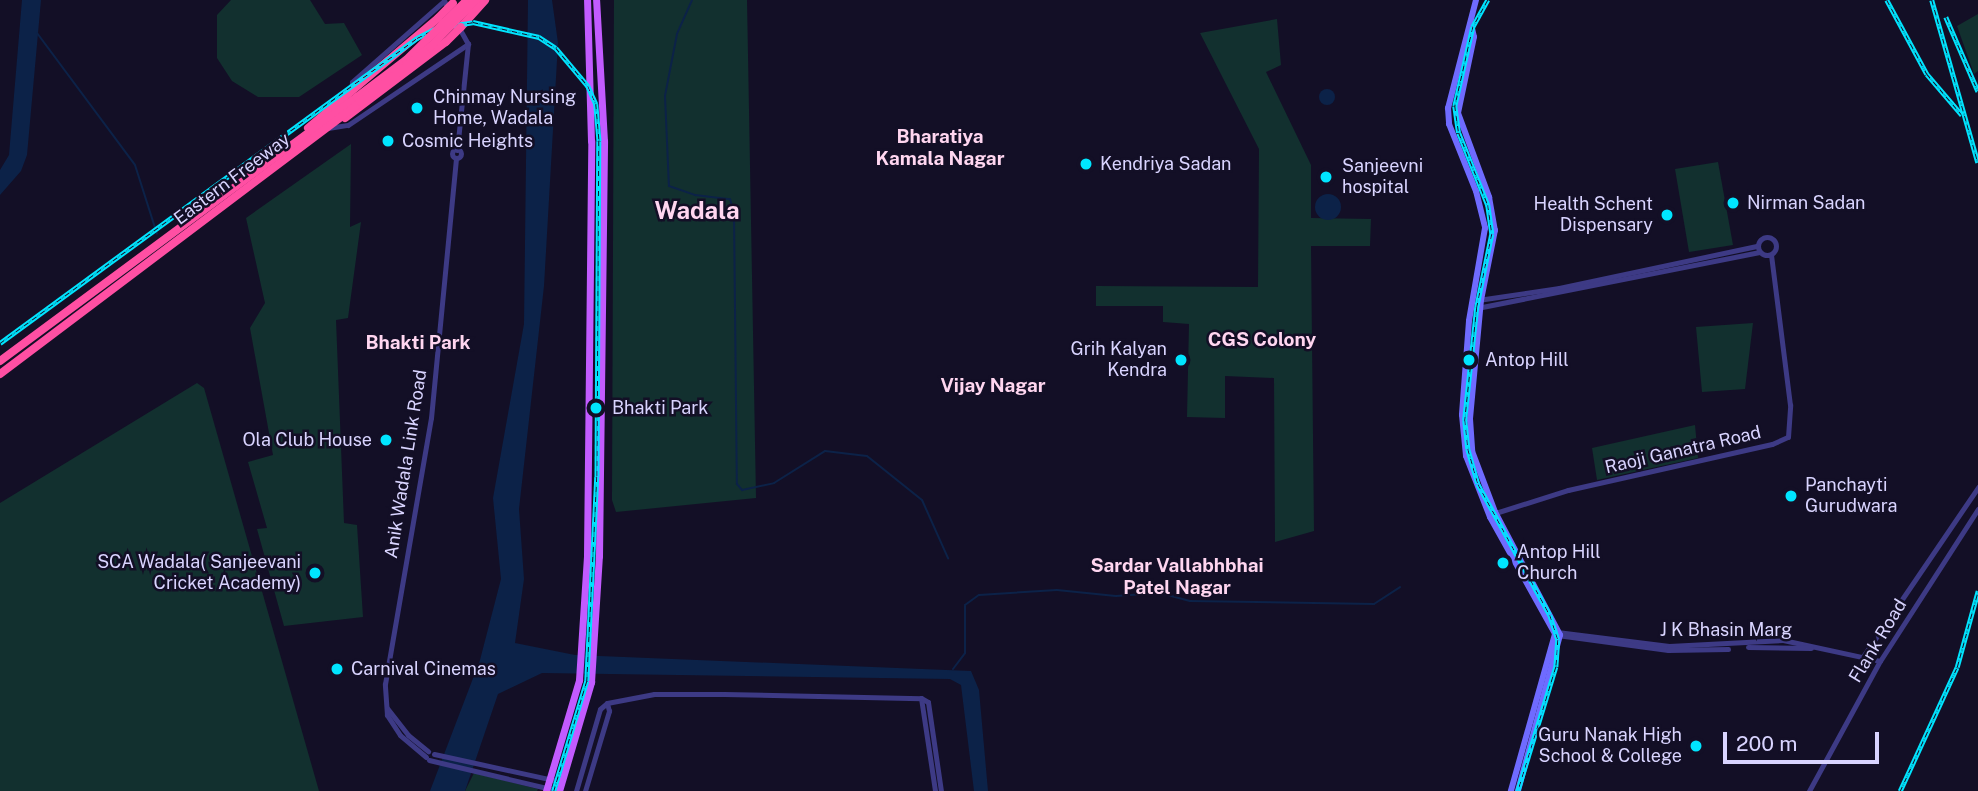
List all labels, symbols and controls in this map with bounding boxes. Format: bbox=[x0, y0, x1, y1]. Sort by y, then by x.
place label: Chinmay Nursing Home, Wadala bbox=[433, 87, 576, 130]
marker: Chinmay Nursing Home, Wadala bbox=[407, 98, 427, 118]
district label: Bharatiya Kamala Nagar bbox=[876, 126, 1004, 170]
street label: Eastern Freeway bbox=[170, 128, 294, 230]
place label: Cosmic Heights bbox=[402, 130, 533, 152]
marker: Cosmic Heights bbox=[380, 133, 396, 149]
place label: Kendriya Sadan bbox=[1100, 153, 1231, 175]
marker: Kendriya Sadan bbox=[1078, 156, 1094, 172]
place label: Sanjeevni hospital bbox=[1342, 156, 1423, 198]
marker: Sanjeevni hospital bbox=[1316, 167, 1336, 187]
place label: Nirman Sadan bbox=[1747, 192, 1865, 214]
place label: Health Schent Dispensary bbox=[1533, 194, 1653, 236]
marker: Nirman Sadan bbox=[1725, 195, 1741, 211]
district label: Wadala bbox=[654, 197, 740, 225]
marker: Health Schent Dispensary bbox=[1659, 207, 1675, 223]
district label: CGS Colony bbox=[1208, 329, 1316, 351]
district label: Bhakti Park bbox=[366, 332, 470, 354]
place label: Grih Kalyan Kendra bbox=[1071, 339, 1167, 382]
place label: Antop Hill bbox=[1485, 349, 1569, 371]
marker: Antop Hill bbox=[1459, 350, 1479, 370]
marker: Grih Kalyan Kendra bbox=[1173, 352, 1189, 368]
street label: Anik Wadala Link Road bbox=[380, 368, 432, 560]
district label: Vijay Nagar bbox=[940, 375, 1046, 397]
place label: Bhakti Park bbox=[612, 397, 708, 419]
marker: Bhakti Park bbox=[586, 398, 606, 418]
street label: Raoji Ganatra Road bbox=[1603, 422, 1763, 478]
place label: Ola Club House bbox=[242, 429, 372, 451]
marker: Ola Club House bbox=[378, 432, 394, 448]
place label: Panchayti Gurudwara bbox=[1805, 475, 1897, 518]
marker: Panchayti Gurudwara bbox=[1783, 488, 1799, 504]
place label: Antop Hill Church bbox=[1517, 542, 1601, 584]
place label: SCA Wadala( Sanjeevani Cricket Academy) bbox=[97, 552, 301, 594]
district label: Sardar Vallabhbhai Patel Nagar bbox=[1090, 555, 1264, 599]
marker: Antop Hill Church bbox=[1495, 555, 1511, 571]
marker: SCA Wadala( Sanjeevani Cricket Academy) bbox=[307, 565, 323, 581]
street label: Flank Road bbox=[1845, 595, 1911, 687]
street label: J K Bhasin Marg bbox=[1660, 619, 1792, 641]
place label: Carnival Cinemas bbox=[351, 658, 496, 680]
marker: Carnival Cinemas bbox=[329, 661, 345, 677]
scale bar bbox=[1726, 718, 1882, 762]
place label: Guru Nanak High School & College bbox=[1538, 725, 1682, 768]
text: 200 m bbox=[1736, 731, 1797, 756]
marker: Guru Nanak High School & College bbox=[1688, 738, 1704, 754]

